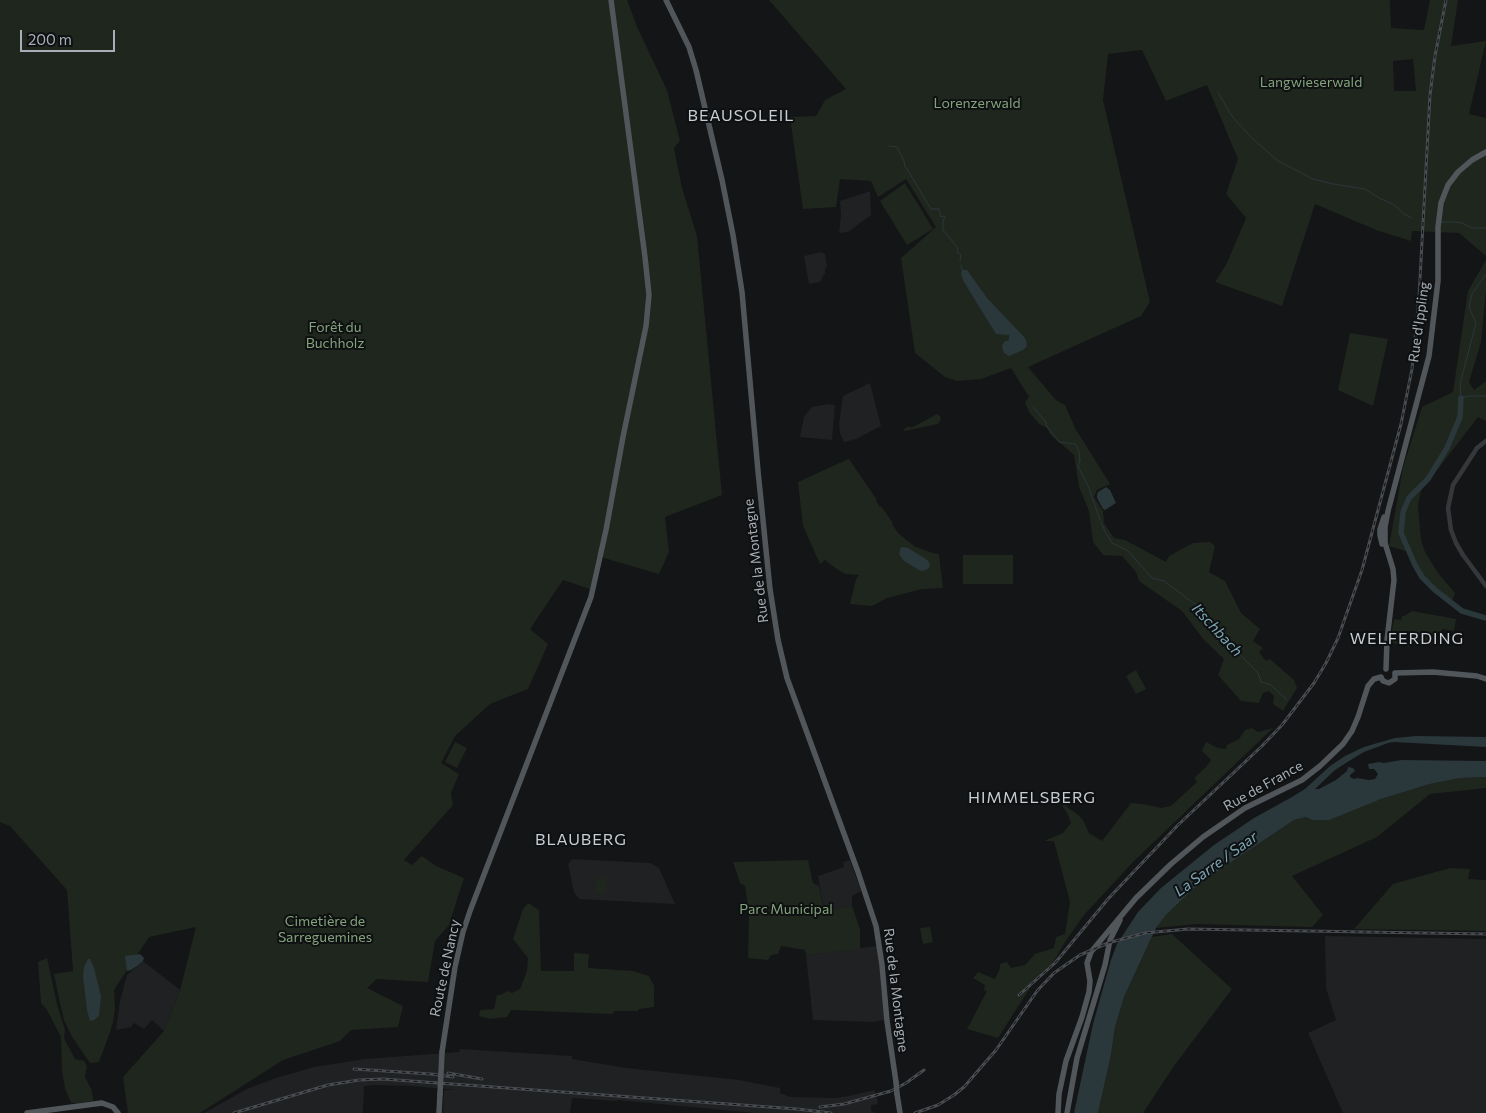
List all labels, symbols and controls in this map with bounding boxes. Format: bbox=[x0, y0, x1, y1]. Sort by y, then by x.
scale bar bbox=[22, 20, 118, 52]
text: 200 m bbox=[28, 30, 72, 48]
park label: Langwieserwald bbox=[1260, 74, 1362, 90]
park label: Lorenzerwald bbox=[933, 95, 1021, 111]
district label: BEAUSOLEIL bbox=[686, 106, 796, 126]
street label: Rue d'Ippling bbox=[1405, 281, 1433, 363]
park label: Forêt du Buchholz bbox=[306, 319, 364, 352]
street label: Rue de la Montagne bbox=[740, 498, 772, 624]
water label: Itschbach bbox=[1188, 600, 1246, 660]
district label: WELFERDING bbox=[1349, 629, 1465, 649]
street label: Rue de France bbox=[1220, 757, 1306, 815]
district label: HIMMELSBERG bbox=[967, 788, 1097, 808]
water label: La Sarre / Saar bbox=[1171, 828, 1261, 900]
district label: BLAUBERG bbox=[534, 830, 628, 850]
park label: Parc Municipal bbox=[739, 901, 833, 917]
park label: Cimetière de Sarreguemines bbox=[278, 913, 372, 946]
street label: Route de Nancy bbox=[426, 918, 464, 1018]
street label: Rue de la Montagne bbox=[880, 927, 912, 1053]

